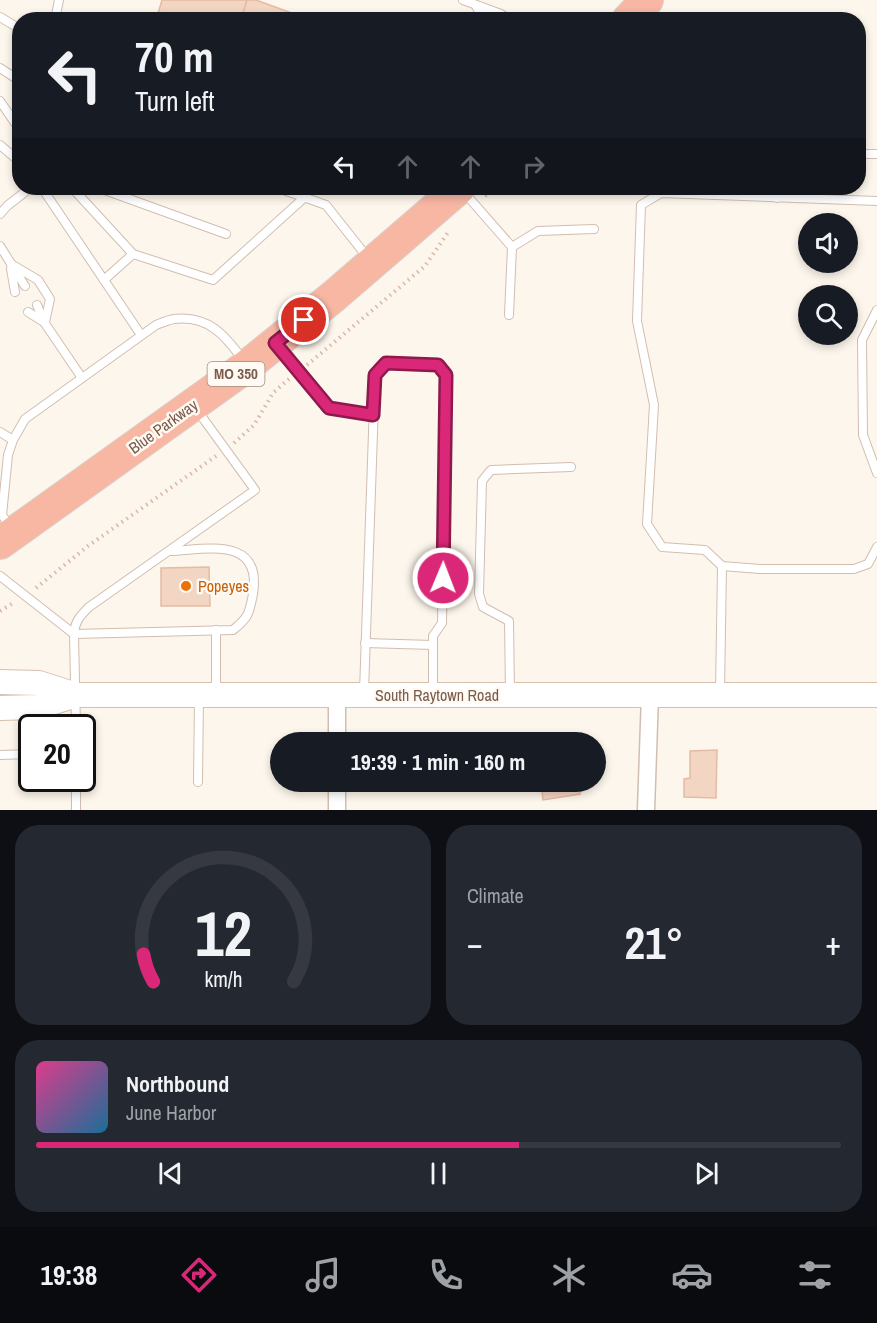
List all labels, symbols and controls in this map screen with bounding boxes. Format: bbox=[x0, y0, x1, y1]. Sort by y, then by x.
text: 70 m bbox=[135, 29, 214, 85]
icon: left bbox=[36, 36, 114, 114]
text: Turn left bbox=[135, 83, 214, 119]
icon: left bbox=[328, 150, 361, 183]
icon: ahead bbox=[391, 150, 424, 183]
icon: ahead bbox=[454, 150, 487, 183]
icon: right bbox=[517, 150, 550, 183]
map controls bbox=[798, 213, 858, 345]
button: sound bbox=[798, 213, 858, 273]
button: search bbox=[798, 285, 858, 345]
pin bbox=[278, 294, 329, 345]
icon: arrive bbox=[287, 303, 320, 336]
road number: MO 350 bbox=[208, 362, 264, 386]
street label: Blue Parkway bbox=[124, 393, 202, 458]
position arrow bbox=[411, 546, 475, 610]
place label: Popeyes bbox=[198, 575, 249, 597]
marker: Popeyes bbox=[179, 579, 193, 593]
street label: South Raytown Road bbox=[375, 684, 499, 706]
speed limit sign: 20 bbox=[18, 714, 96, 792]
text: 19:39 · 1 min · 160 m bbox=[351, 747, 525, 777]
text: Climate bbox=[467, 882, 524, 909]
text: 12 bbox=[195, 891, 251, 975]
text: 21° bbox=[624, 912, 684, 973]
text: − bbox=[467, 921, 483, 965]
text: + bbox=[825, 921, 841, 965]
text: km/h bbox=[204, 965, 242, 994]
text: Northbound bbox=[126, 1069, 229, 1099]
text: June Harbor bbox=[126, 1099, 216, 1126]
icon: previous bbox=[154, 1157, 187, 1190]
icon: pause bbox=[422, 1157, 455, 1190]
icon: next bbox=[690, 1157, 723, 1190]
icon: directions bbox=[178, 1254, 220, 1296]
icon: music bbox=[302, 1254, 344, 1296]
icon: phone bbox=[425, 1254, 467, 1296]
icon: climate bbox=[548, 1254, 590, 1296]
icon: car bbox=[671, 1254, 713, 1296]
icon: filters bbox=[794, 1254, 836, 1296]
text: 19:38 bbox=[41, 1257, 97, 1293]

